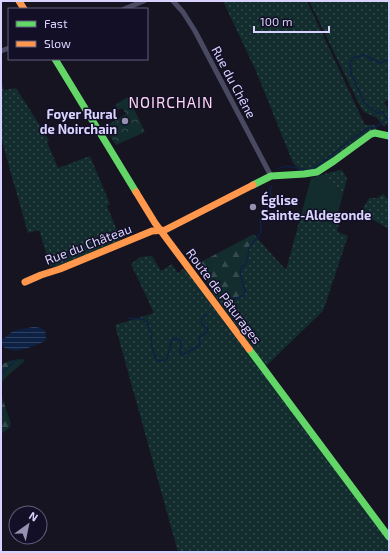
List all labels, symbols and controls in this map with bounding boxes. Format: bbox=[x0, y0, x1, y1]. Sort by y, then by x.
legend bbox=[8, 8, 148, 60]
scale bar bbox=[254, 8, 329, 34]
text: 100 m bbox=[260, 14, 292, 28]
text: Fast bbox=[44, 16, 68, 30]
text: Slow bbox=[44, 36, 71, 50]
street label: Rue du Chêne bbox=[208, 43, 260, 121]
district label: NOIRCHAIN bbox=[128, 93, 214, 111]
place label: Foyer Rural de Noirchain bbox=[40, 106, 118, 137]
marker: Foyer Rural de Noirchain bbox=[120, 116, 130, 126]
place label: Église Sainte-Aldegonde bbox=[261, 191, 371, 223]
marker: Église Sainte-Aldegonde bbox=[248, 202, 258, 212]
street label: Rue du Château bbox=[42, 220, 134, 268]
street label: Route de Pâturages bbox=[183, 245, 265, 347]
north arrow bbox=[8, 505, 48, 545]
text: N bbox=[27, 509, 41, 524]

